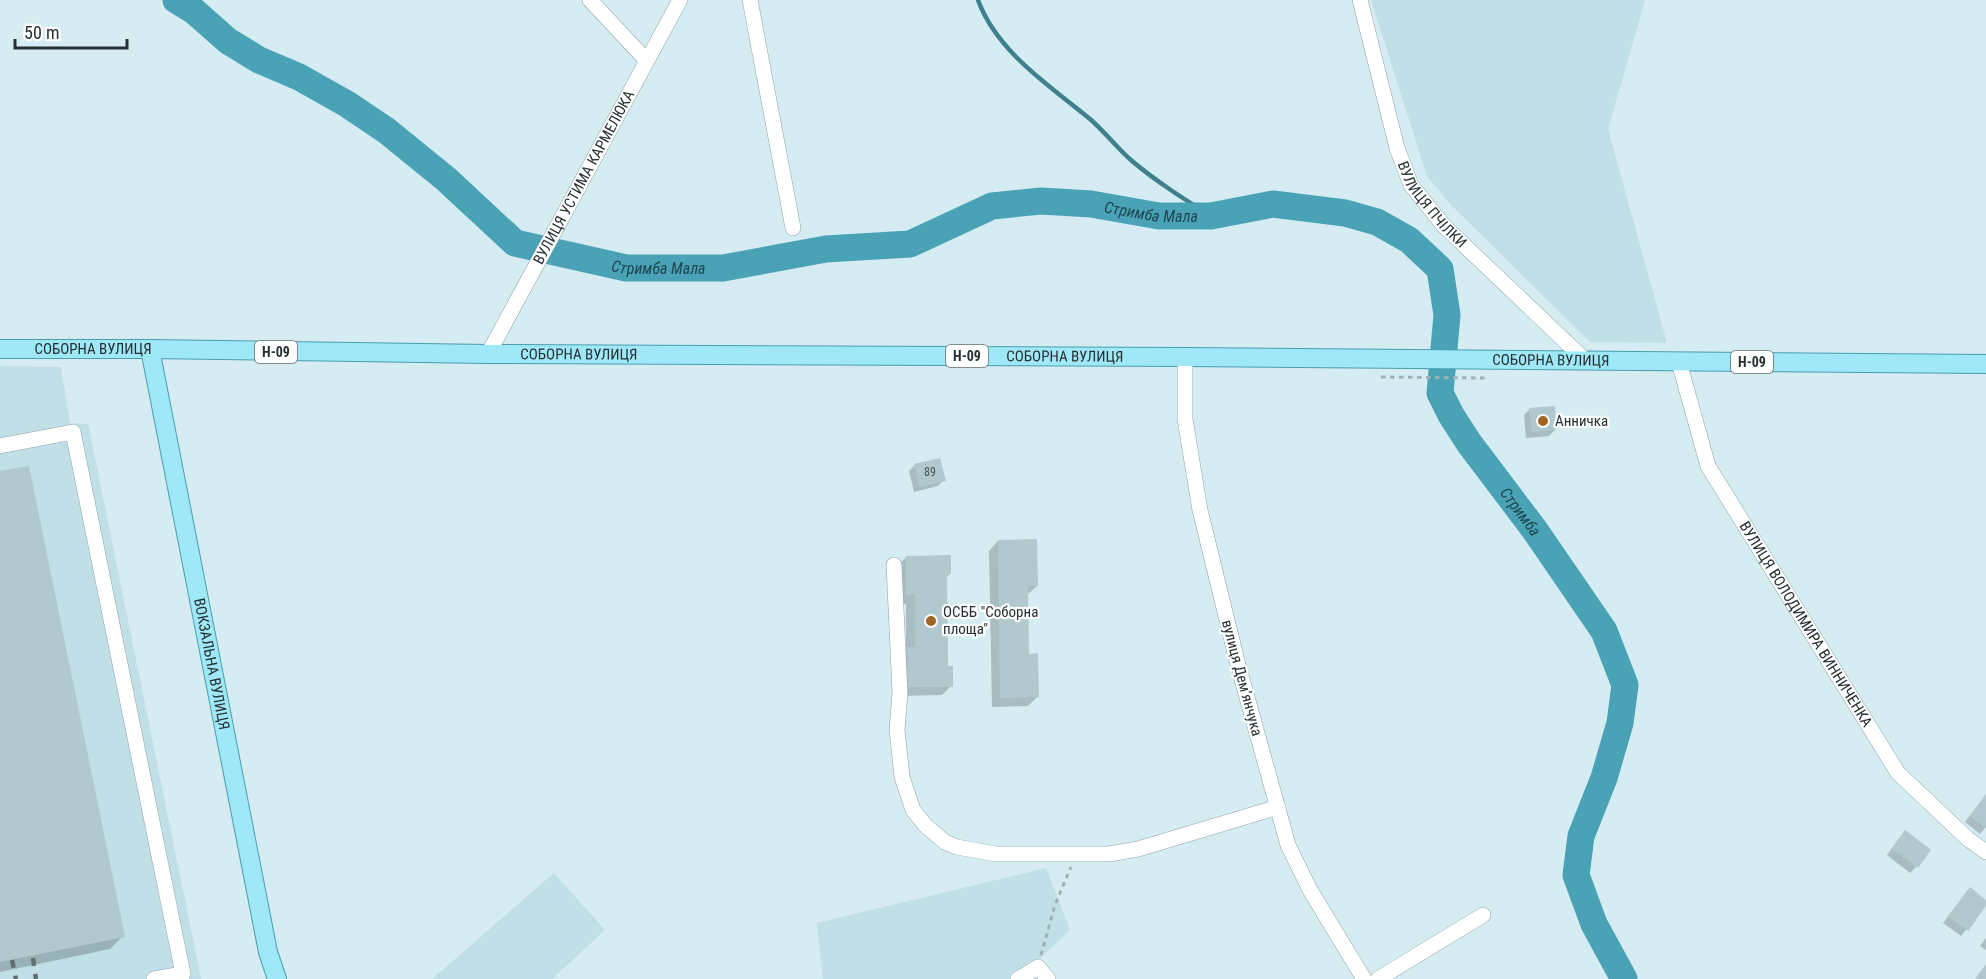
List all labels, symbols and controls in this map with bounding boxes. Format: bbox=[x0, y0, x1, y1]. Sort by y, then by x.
scale bar bbox=[15, 12, 128, 50]
text: 50 m bbox=[24, 22, 59, 43]
street label: ВУЛИЦЯ УСТИМА КАРМЕЛЮКА bbox=[529, 87, 638, 267]
street label: ВУЛИЦЯ ПЧІЛКИ bbox=[1394, 159, 1470, 252]
water label: Стримба Мала bbox=[1103, 197, 1198, 226]
water label: Стримба Мала bbox=[610, 256, 706, 278]
street label: СОБОРНА ВУЛИЦЯ bbox=[34, 340, 152, 358]
road number: Н-09 bbox=[255, 341, 297, 363]
street label: СОБОРНА ВУЛИЦЯ bbox=[520, 345, 638, 364]
road number: Н-09 bbox=[946, 345, 988, 367]
street label: СОБОРНА ВУЛИЦЯ bbox=[1006, 347, 1124, 366]
street label: СОБОРНА ВУЛИЦЯ bbox=[1492, 351, 1610, 370]
road number: Н-09 bbox=[1731, 351, 1773, 373]
place label: Анничка bbox=[1555, 412, 1608, 430]
marker: Анничка bbox=[1536, 414, 1550, 428]
house number: 89 bbox=[924, 465, 936, 479]
water label: Стримба bbox=[1496, 484, 1545, 539]
street label: ВУЛИЦЯ ВОЛОДИМИРА ВИННИЧЕНКА bbox=[1736, 518, 1876, 731]
street label: ВОКЗАЛЬНА ВУЛИЦЯ bbox=[190, 597, 233, 731]
place label: ОСББ "Соборна площа" bbox=[943, 603, 1038, 638]
marker: ОСББ "Соборна площа" bbox=[924, 614, 938, 628]
street label: вулиця Демʼянчука bbox=[1218, 618, 1266, 738]

